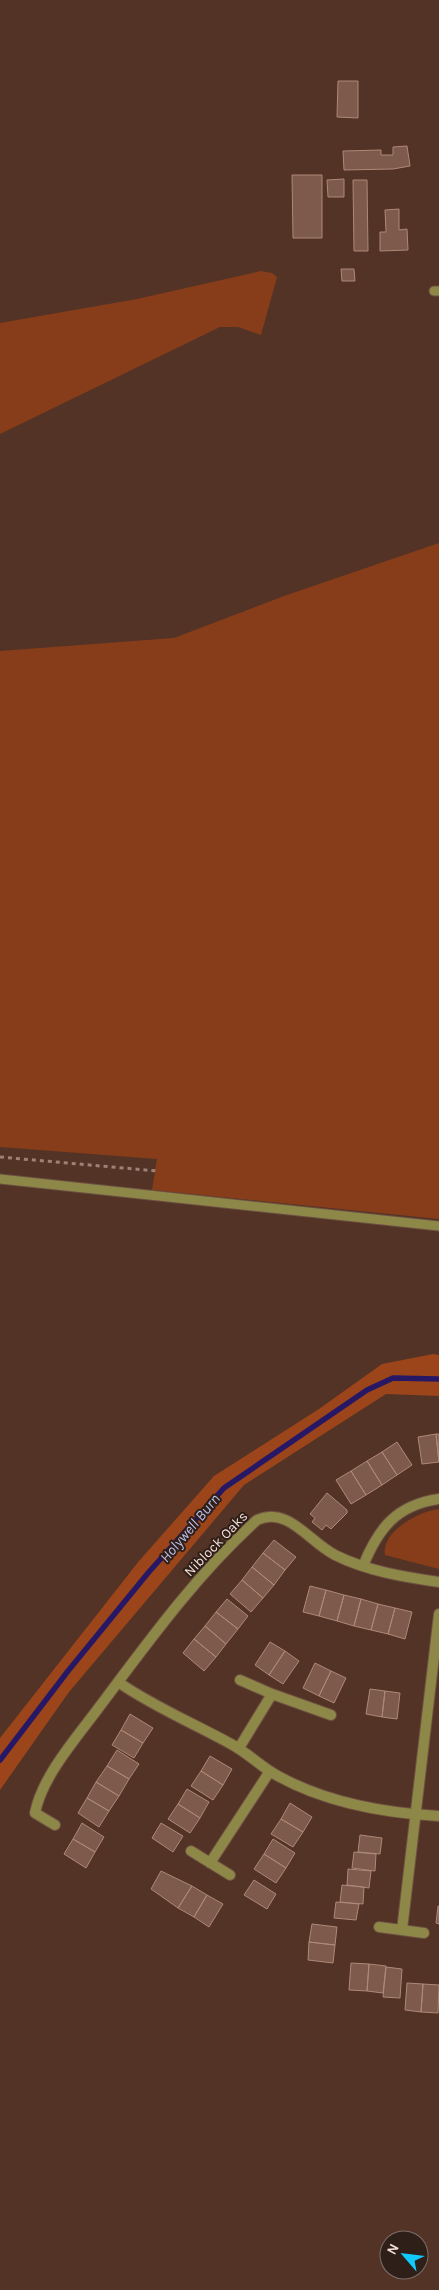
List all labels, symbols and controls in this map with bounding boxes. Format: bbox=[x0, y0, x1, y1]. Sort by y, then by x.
water label: Holywell Burn bbox=[156, 1490, 224, 1566]
street label: Niblock Oaks bbox=[181, 1508, 251, 1580]
north arrow bbox=[379, 2230, 429, 2280]
text: N bbox=[383, 2241, 403, 2258]

